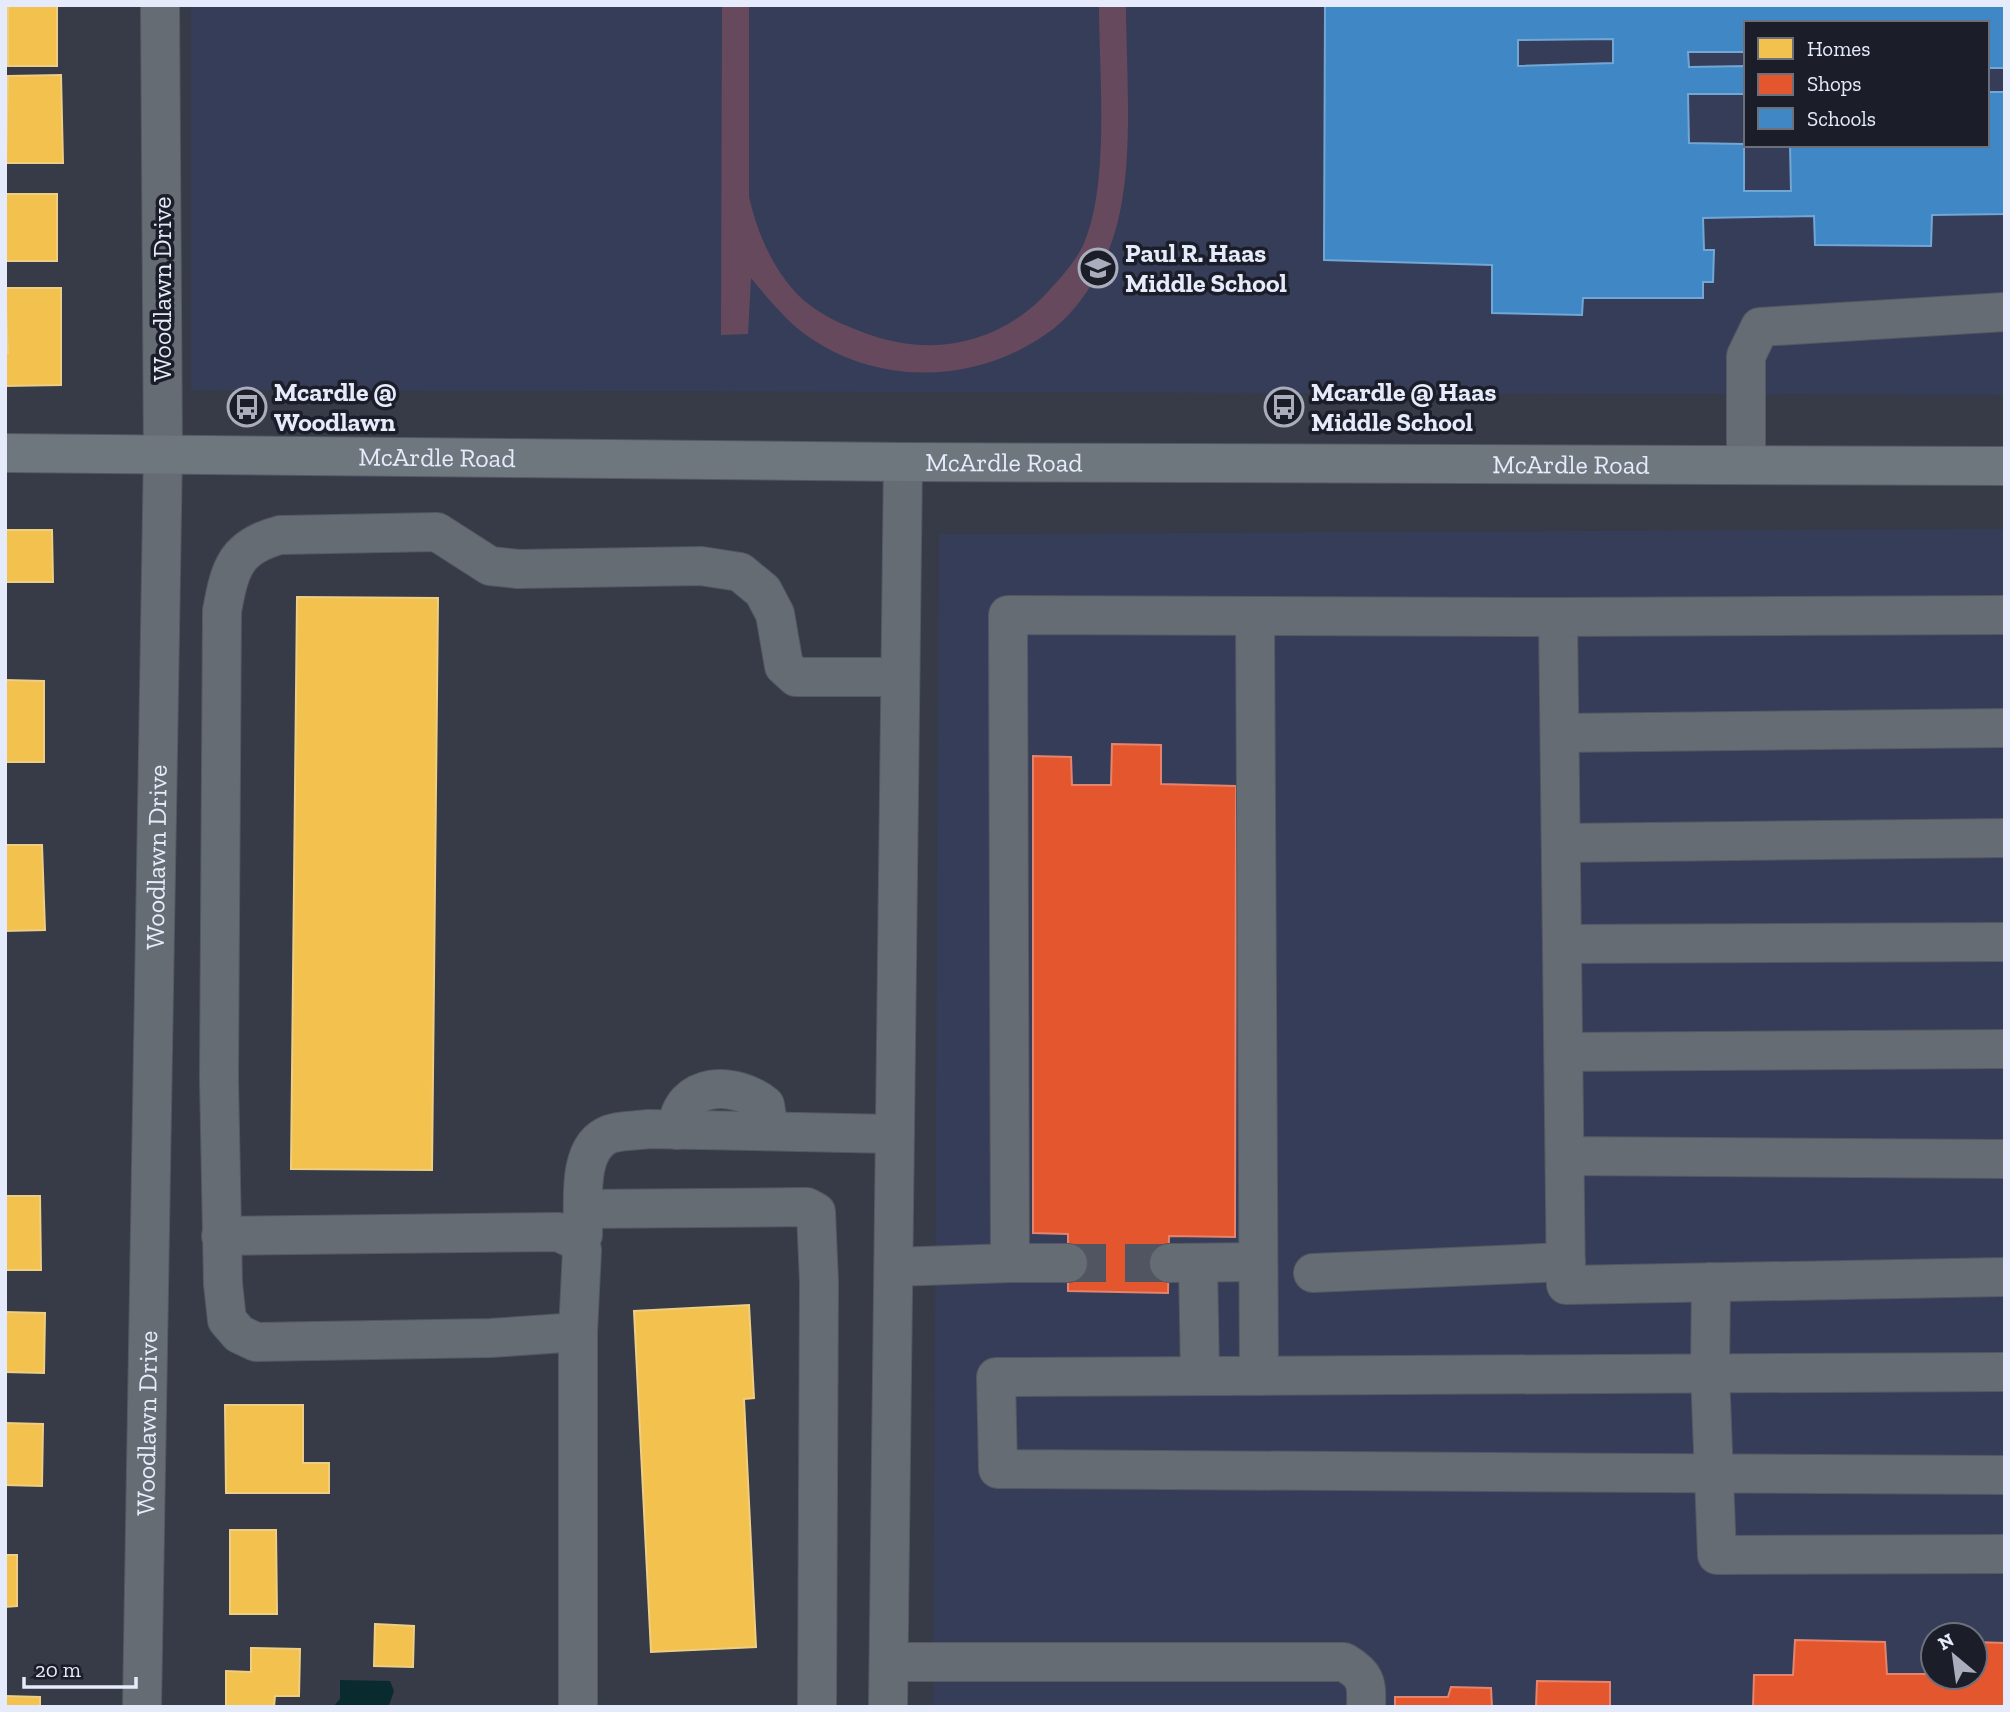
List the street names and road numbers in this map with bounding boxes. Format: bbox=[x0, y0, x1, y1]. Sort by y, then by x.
street label: Woodlawn Drive bbox=[146, 197, 178, 381]
street label: McArdle Road bbox=[358, 441, 516, 474]
street label: McArdle Road bbox=[925, 446, 1083, 479]
street label: McArdle Road bbox=[1492, 448, 1650, 481]
street label: Woodlawn Drive bbox=[139, 764, 174, 950]
street label: Woodlawn Drive bbox=[129, 1330, 164, 1516]

